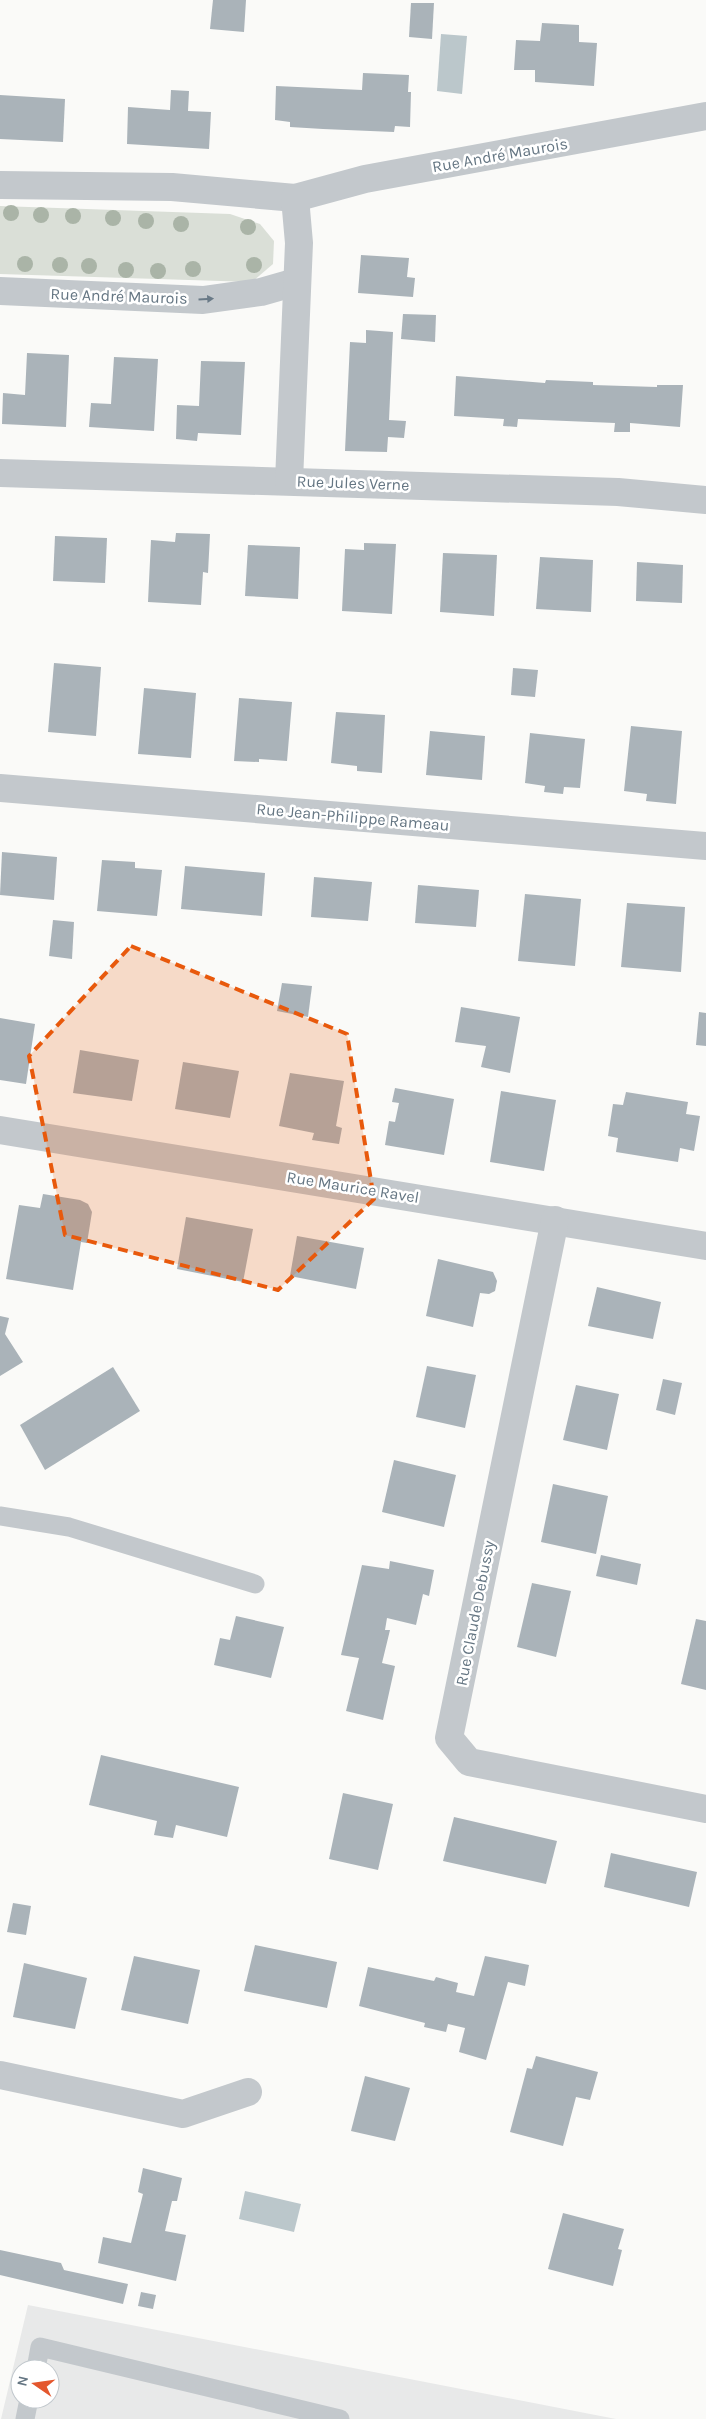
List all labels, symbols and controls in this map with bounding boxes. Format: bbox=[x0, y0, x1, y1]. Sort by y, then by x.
street label: Rue André Maurois bbox=[431, 134, 569, 176]
street label: Rue André Maurois bbox=[50, 284, 188, 308]
one-way arrow bbox=[198, 294, 214, 302]
street label: Rue Jules Verne bbox=[296, 472, 410, 494]
street label: Rue Jean-Philippe Rameau bbox=[256, 799, 450, 835]
street label: Rue Maurice Ravel bbox=[285, 1167, 421, 1207]
street label: Rue Claude Debussy bbox=[452, 1538, 499, 1687]
north arrow bbox=[10, 2359, 60, 2409]
text: N bbox=[13, 2374, 32, 2388]

